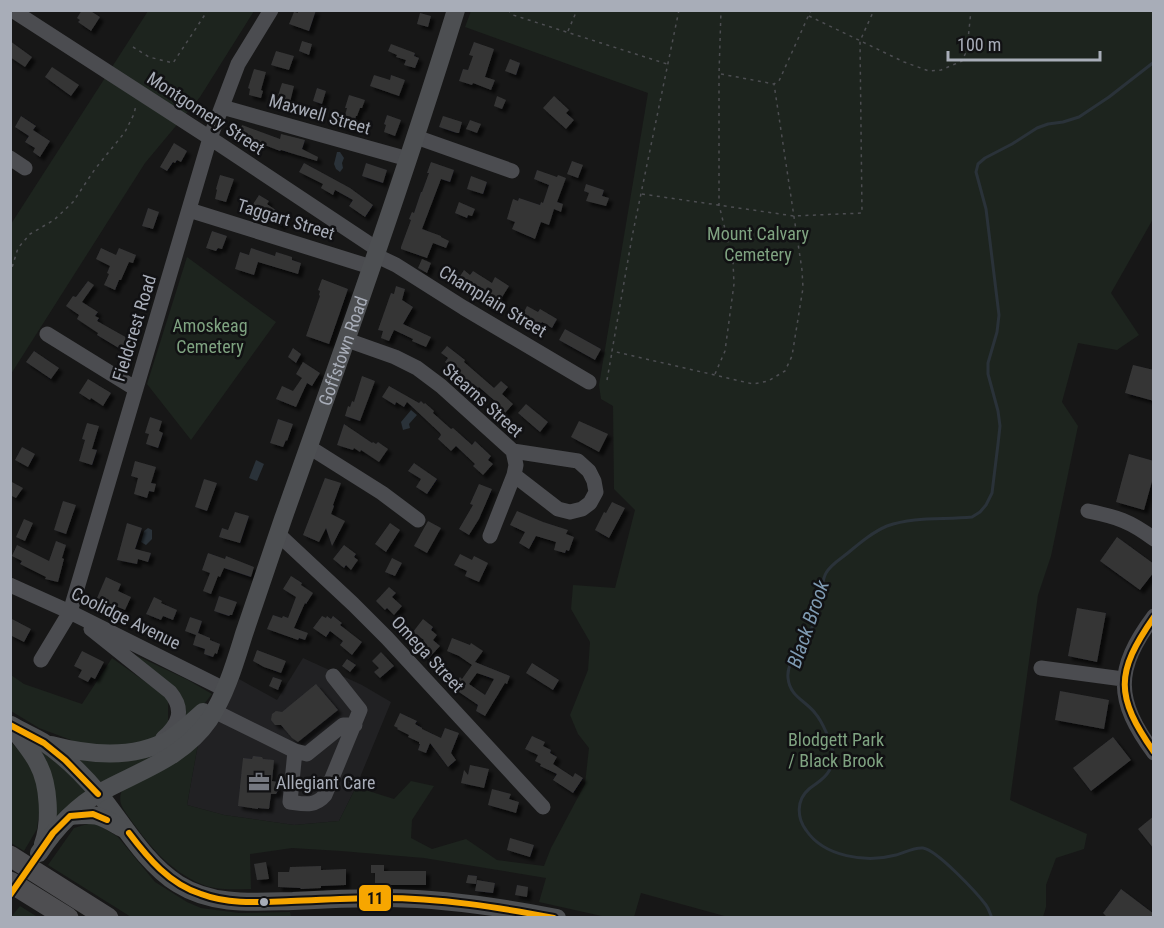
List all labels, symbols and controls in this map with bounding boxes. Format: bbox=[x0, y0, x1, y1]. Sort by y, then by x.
scale bar bbox=[948, 24, 1100, 62]
text: 100 m bbox=[957, 34, 1001, 55]
street label: Montgomery Street bbox=[143, 67, 269, 159]
street label: Maxwell Street bbox=[267, 89, 373, 139]
street label: Taggart Street bbox=[235, 194, 337, 244]
park label: Mount Calvary Cemetery bbox=[707, 223, 809, 265]
street label: Champlain Street bbox=[435, 261, 551, 341]
street label: Fieldcrest Road bbox=[108, 272, 160, 384]
street label: Goffstown Road bbox=[314, 293, 371, 408]
park label: Amoskeag Cemetery bbox=[172, 315, 248, 357]
street label: Stearns Street bbox=[439, 359, 527, 441]
water label: Black Brook bbox=[782, 576, 835, 671]
street label: Coolidge Avenue bbox=[68, 583, 184, 653]
street label: Omega Street bbox=[387, 612, 469, 696]
park label: Blodgett Park / Black Brook bbox=[788, 729, 884, 771]
office icon: Allegiant Care bbox=[247, 770, 271, 794]
place label: Allegiant Care bbox=[276, 772, 375, 793]
line badge: 11 bbox=[358, 884, 392, 912]
text: 11 bbox=[367, 889, 383, 908]
unlabelled marker bbox=[258, 896, 270, 908]

